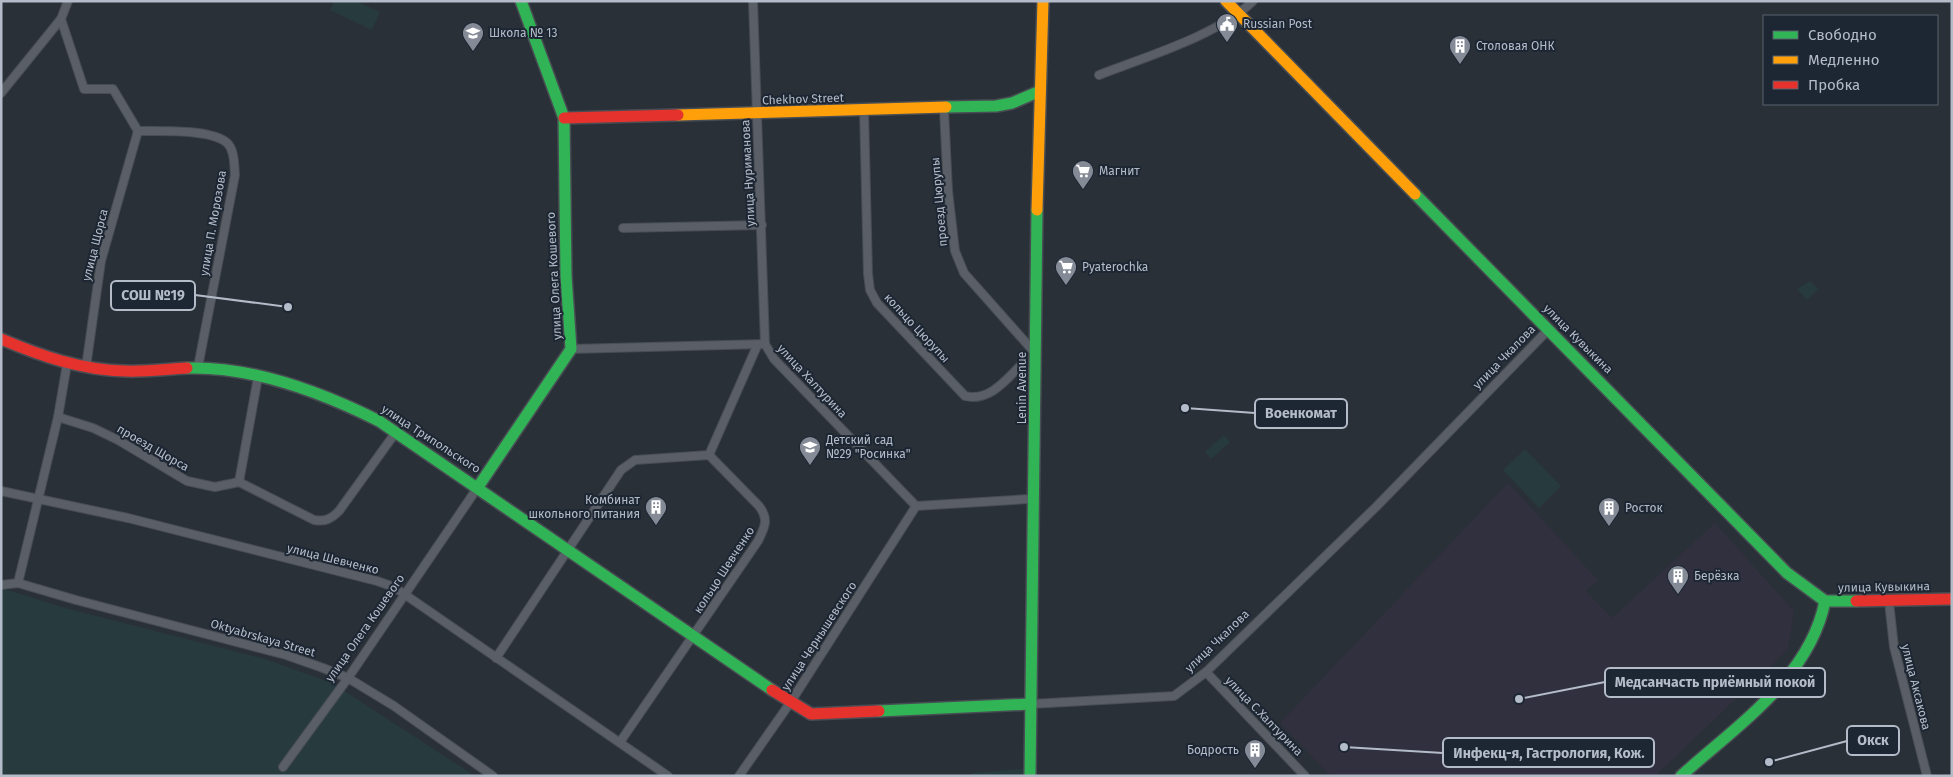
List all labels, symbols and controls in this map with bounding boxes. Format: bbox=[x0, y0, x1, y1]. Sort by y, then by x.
public building icon: Russian Post bbox=[1215, 12, 1239, 43]
legend bbox=[1763, 15, 1938, 105]
place label: Russian Post bbox=[1243, 17, 1313, 31]
school or university icon: Школа № 13 bbox=[461, 21, 485, 52]
place label: Школа № 13 bbox=[489, 26, 558, 40]
text: Свободно bbox=[1808, 26, 1877, 44]
building icon: Столовая ОНК bbox=[1448, 34, 1472, 65]
place label: Столовая ОНК bbox=[1476, 39, 1555, 53]
text: Медленно bbox=[1808, 51, 1880, 69]
text: Пробка bbox=[1808, 76, 1860, 94]
street label: Chekhov Street bbox=[762, 91, 845, 107]
street label: улица Нуриманова bbox=[738, 119, 758, 227]
street label: проезд Цюрупы bbox=[928, 157, 950, 247]
supermarket icon: Магнит bbox=[1071, 159, 1095, 190]
place label: Магнит bbox=[1099, 164, 1140, 178]
street label: улица П. Морозова bbox=[197, 169, 229, 277]
street label: улица Щорса bbox=[79, 207, 111, 283]
street label: улица Олега Кошевого bbox=[544, 212, 564, 340]
supermarket icon: Pyaterochka bbox=[1054, 255, 1078, 286]
place label: Pyaterochka bbox=[1082, 260, 1148, 274]
callout: СОШ №19 bbox=[111, 281, 195, 310]
text: СОШ №19 bbox=[121, 287, 185, 304]
street label: кольцо Цюрупы bbox=[881, 291, 953, 365]
street label: улица Кувыкина bbox=[1540, 301, 1616, 377]
street label: улица Чкалова bbox=[1470, 322, 1538, 392]
street label: улица Халтурина bbox=[774, 341, 850, 421]
street label: Lenin Avenue bbox=[1015, 352, 1029, 424]
callout: Военкомат bbox=[1255, 399, 1347, 428]
street label: улица Трипольского bbox=[379, 402, 483, 476]
text: Военкомат bbox=[1265, 405, 1337, 422]
street label: проезд Щорса bbox=[115, 422, 191, 474]
place label: Детский сад №29 "Росинка" bbox=[825, 433, 911, 461]
school or university icon: Детский сад №29 "Росинка" bbox=[798, 435, 822, 466]
place label: Комбинат школьного питания bbox=[529, 493, 641, 521]
building icon: Комбинат школьного питания bbox=[644, 495, 668, 526]
building icon: Росток bbox=[1597, 496, 1621, 527]
place label: Росток bbox=[1625, 501, 1663, 515]
street label: кольцо Шевченко bbox=[691, 524, 757, 616]
street label: улица Шевченко bbox=[286, 541, 380, 577]
building icon: Берёзка bbox=[1666, 564, 1690, 595]
place label: Берёзка bbox=[1694, 569, 1739, 583]
street label: улица Олега Кошевого bbox=[322, 571, 408, 685]
street label: улица Чернышевского bbox=[779, 579, 859, 693]
street label: улица Кувыкина bbox=[1838, 579, 1930, 595]
street label: улица Чкалова bbox=[1182, 607, 1252, 675]
street label: Oktyabrskaya Street bbox=[209, 616, 318, 660]
street label: улица Аксакова bbox=[1899, 643, 1933, 731]
callout: Медсанчасть приёмный покой bbox=[1605, 668, 1825, 697]
street label: улица С.Халтурина bbox=[1222, 673, 1306, 759]
text: Медсанчасть приёмный покой bbox=[1615, 674, 1815, 691]
callout: Окск bbox=[1847, 726, 1899, 755]
text: Окск bbox=[1857, 732, 1889, 749]
building icon: Бодрость bbox=[1243, 738, 1267, 769]
callout: Инфекц-я, Гастрология, Кож. bbox=[1443, 738, 1654, 767]
place label: Бодрость bbox=[1187, 743, 1239, 757]
text: Инфекц-я, Гастрология, Кож. bbox=[1453, 745, 1645, 762]

